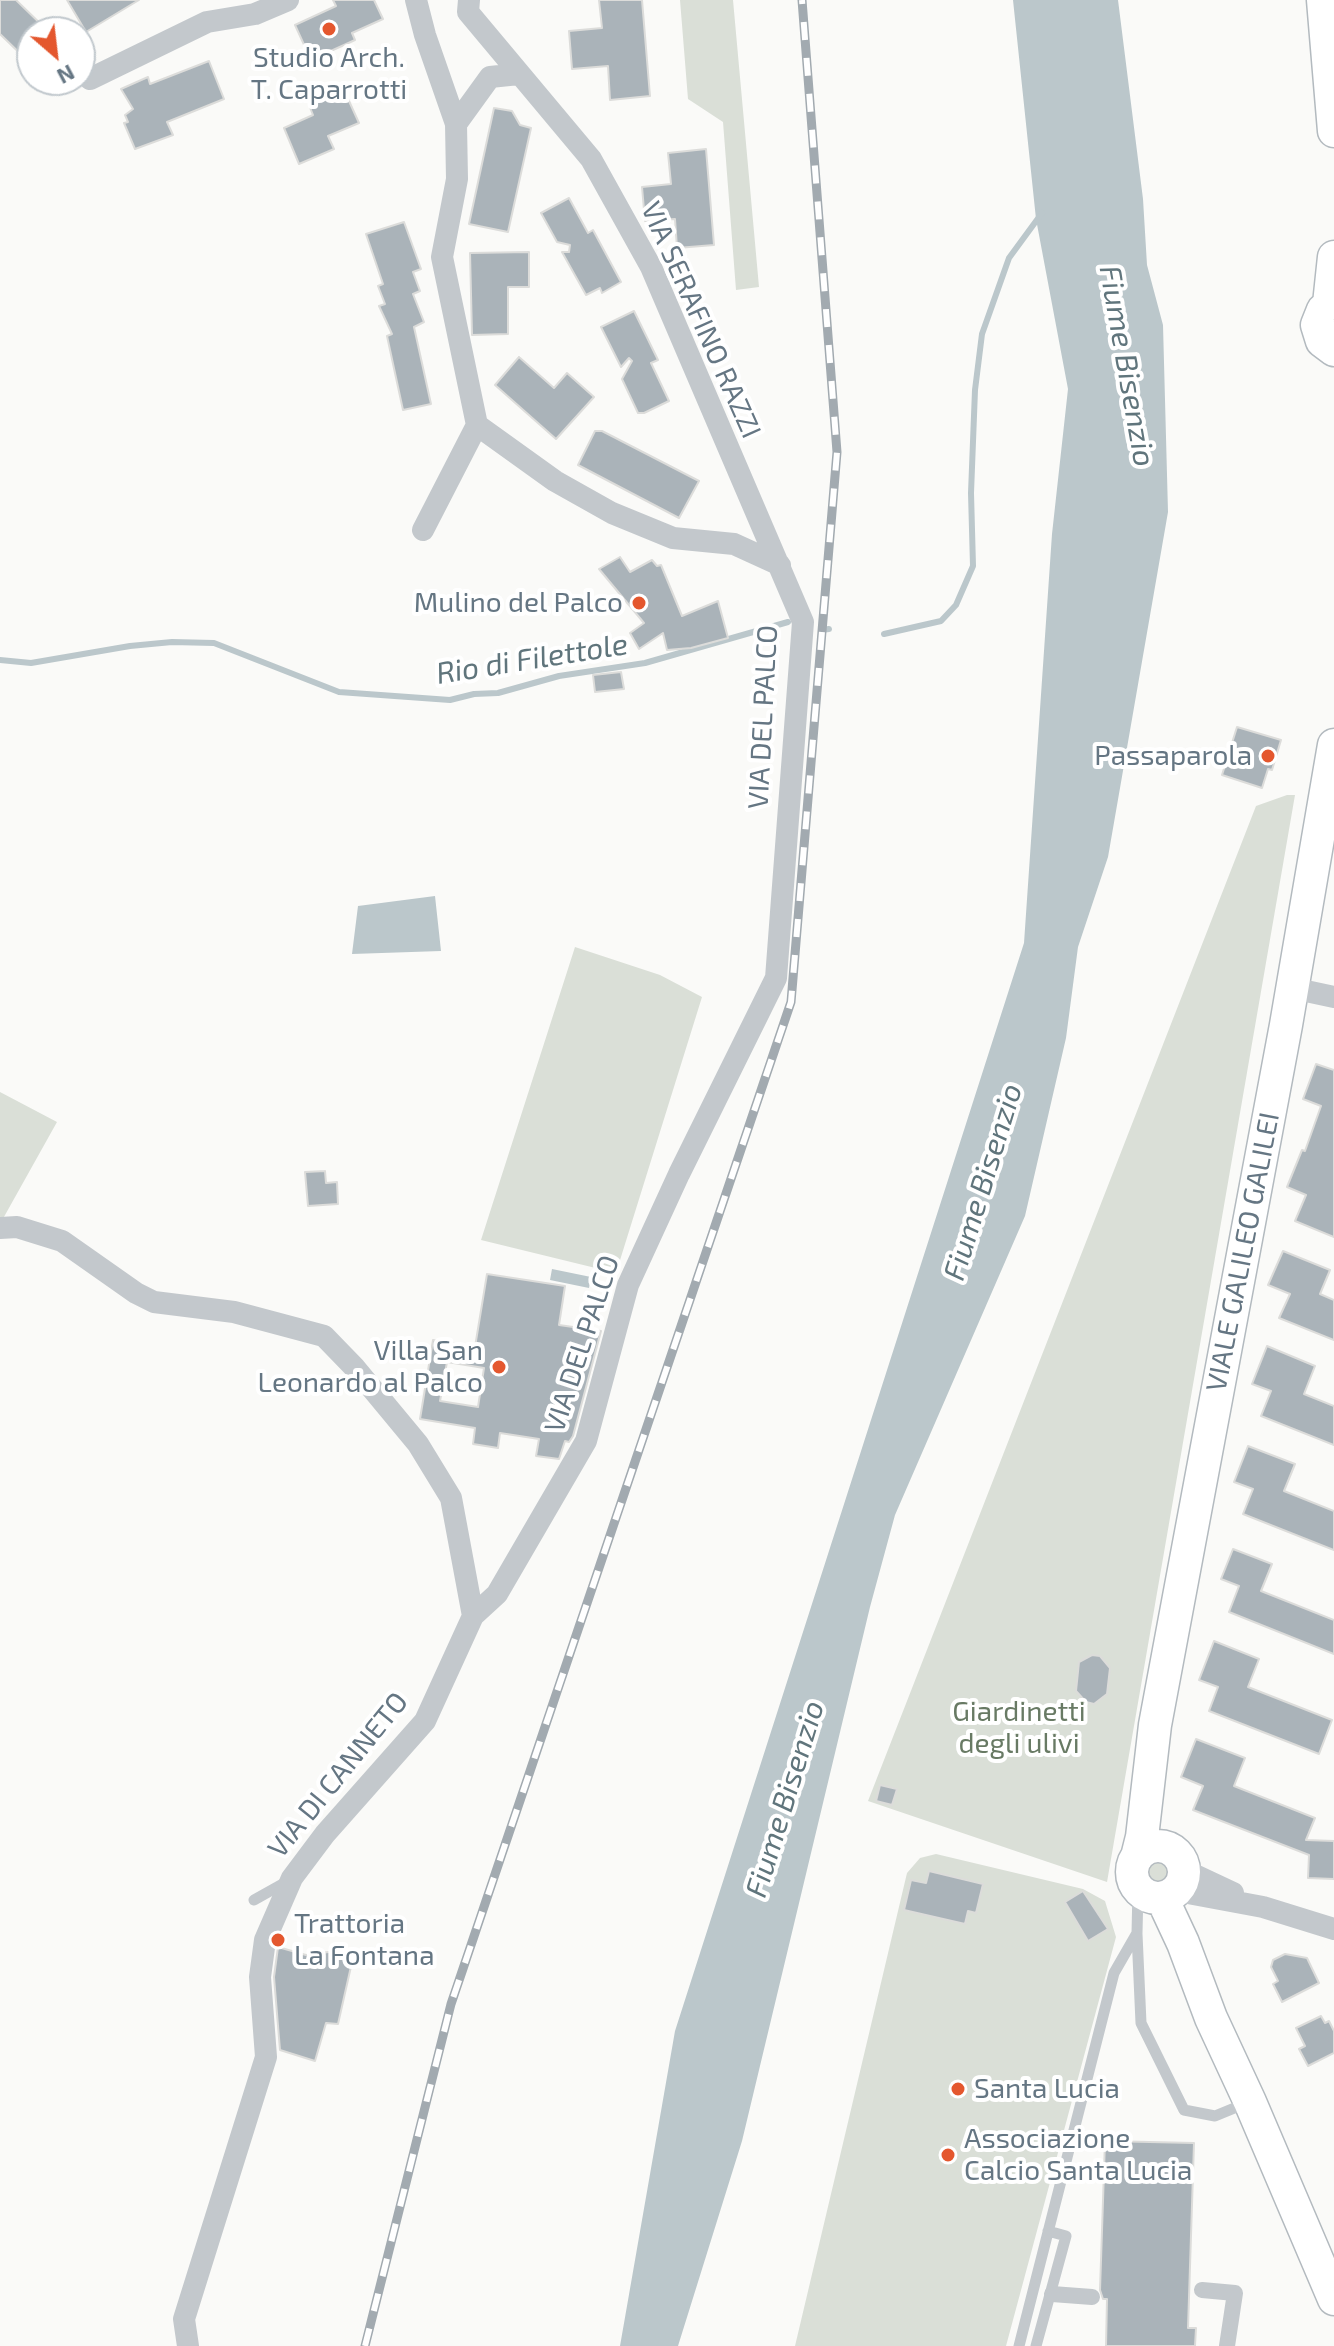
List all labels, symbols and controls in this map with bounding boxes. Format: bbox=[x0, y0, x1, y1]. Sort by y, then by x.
north arrow bbox=[16, 16, 96, 96]
marker: Studio Arch. T. Caparrotti bbox=[320, 20, 338, 38]
place label: Studio Arch. T. Caparrotti bbox=[251, 41, 407, 107]
text: N bbox=[53, 60, 79, 91]
street label: VIA SERAFINO RAZZI bbox=[634, 197, 768, 443]
water label: Fiume Bisenzio bbox=[1092, 263, 1162, 469]
place label: Mulino del Palco bbox=[414, 586, 623, 620]
marker: Mulino del Palco bbox=[630, 594, 648, 612]
street label: VIA DEL PALCO bbox=[741, 624, 785, 810]
water label: Rio di Filettole bbox=[434, 626, 630, 692]
place label: Passaparola bbox=[1094, 739, 1252, 773]
marker: Passaparola bbox=[1259, 747, 1277, 765]
water label: Fiume Bisenzio bbox=[936, 1079, 1030, 1285]
street label: VIALE GALILEO GALILEI bbox=[1199, 1109, 1287, 1395]
street label: VIA DEL PALCO bbox=[538, 1251, 626, 1437]
place label: Villa San Leonardo al Palco bbox=[258, 1334, 483, 1400]
marker: Villa San Leonardo al Palco bbox=[490, 1358, 508, 1376]
street label: VIA DI CANNETO bbox=[261, 1685, 415, 1865]
park label: Giardinetti degli ulivi bbox=[952, 1695, 1086, 1761]
water label: Fiume Bisenzio bbox=[738, 1696, 832, 1902]
place label: Trattoria La Fontana bbox=[294, 1907, 435, 1973]
marker: Trattoria La Fontana bbox=[269, 1931, 287, 1949]
place label: Santa Lucia bbox=[974, 2072, 1120, 2106]
marker: Santa Lucia bbox=[949, 2080, 967, 2098]
place label: Associazione Calcio Santa Lucia bbox=[964, 2122, 1192, 2188]
marker: Associazione Calcio Santa Lucia bbox=[939, 2146, 957, 2164]

